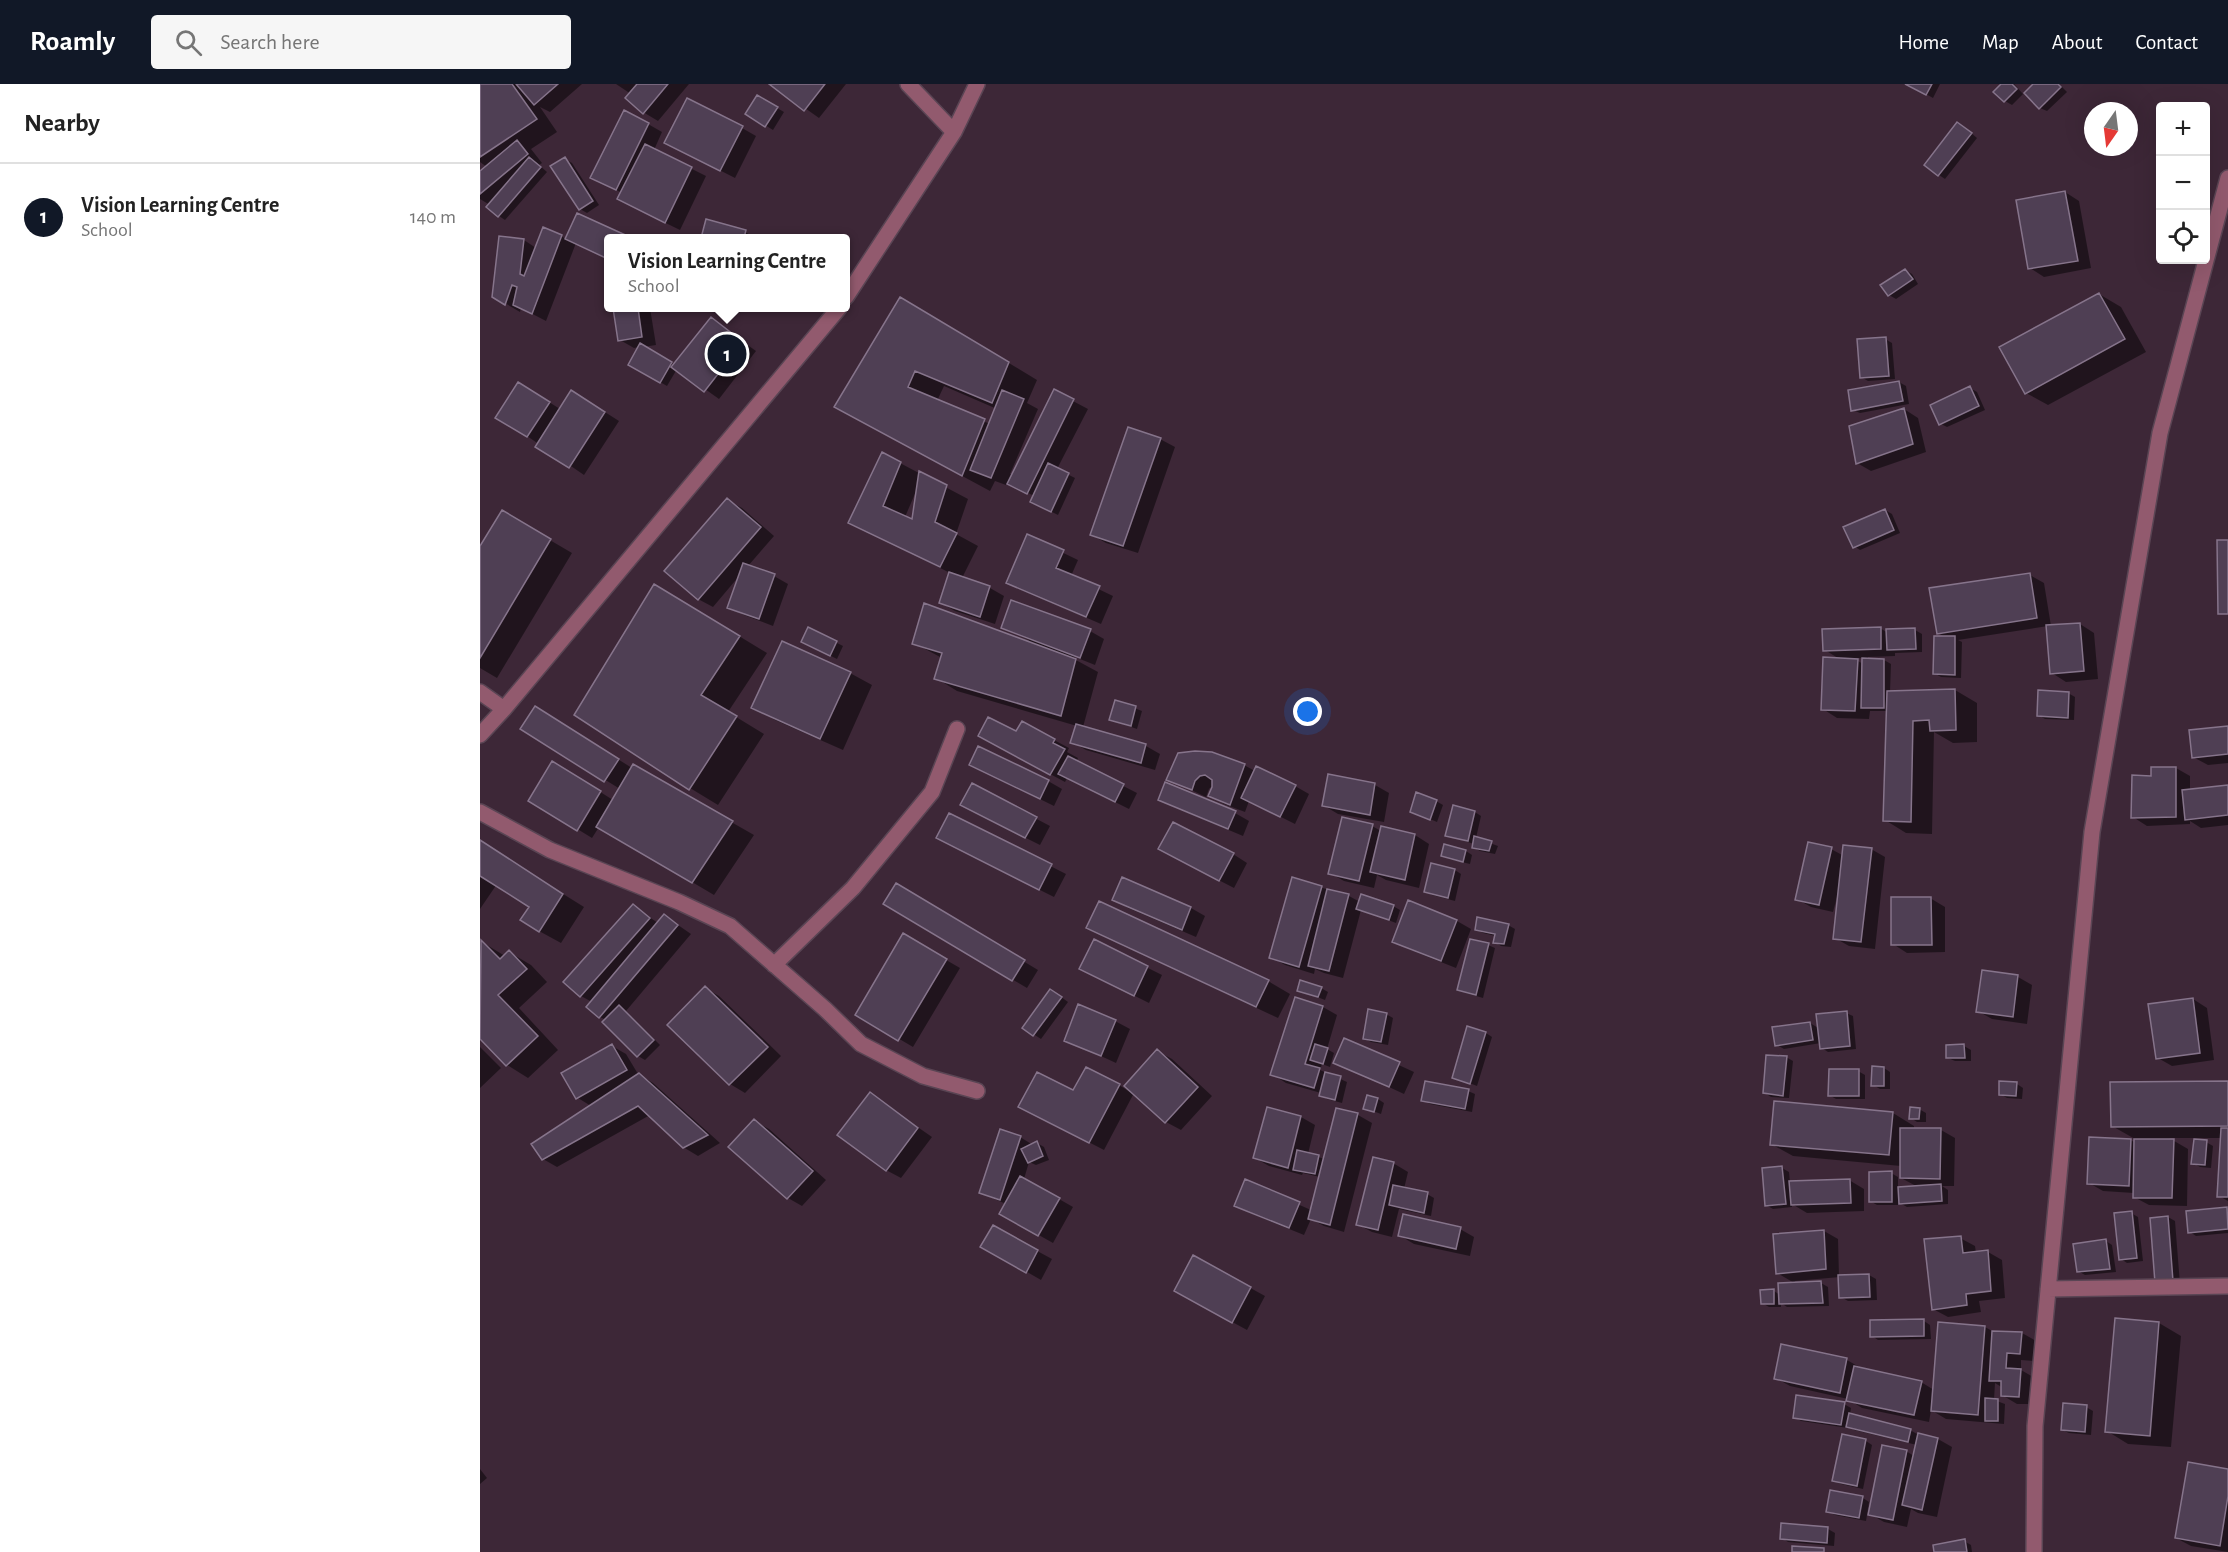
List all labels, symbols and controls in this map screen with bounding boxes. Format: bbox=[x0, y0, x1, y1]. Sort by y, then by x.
search box bbox=[151, 15, 571, 69]
icon: search bbox=[172, 26, 205, 59]
text: Roamly bbox=[30, 28, 115, 56]
text: Search here bbox=[220, 31, 320, 53]
text: Home bbox=[1898, 32, 1949, 53]
text: Map bbox=[1982, 32, 2019, 53]
text: About bbox=[2052, 32, 2102, 53]
text: Contact bbox=[2135, 32, 2198, 53]
north arrow bbox=[2084, 102, 2138, 156]
map controls bbox=[2156, 102, 2210, 264]
button: + bbox=[2156, 102, 2210, 156]
text: Nearby bbox=[24, 110, 100, 136]
button: − bbox=[2156, 156, 2210, 210]
text: Vision Learning Centre bbox=[81, 194, 279, 216]
text: 1 bbox=[40, 207, 47, 227]
text: 140 m bbox=[410, 207, 456, 227]
button: locate bbox=[2156, 210, 2210, 264]
text: School bbox=[81, 220, 133, 240]
popup bbox=[604, 234, 850, 312]
text: Vision Learning Centre bbox=[628, 250, 826, 272]
text: School bbox=[628, 276, 680, 296]
pin: 1 bbox=[708, 332, 746, 376]
your location bbox=[1293, 697, 1322, 726]

